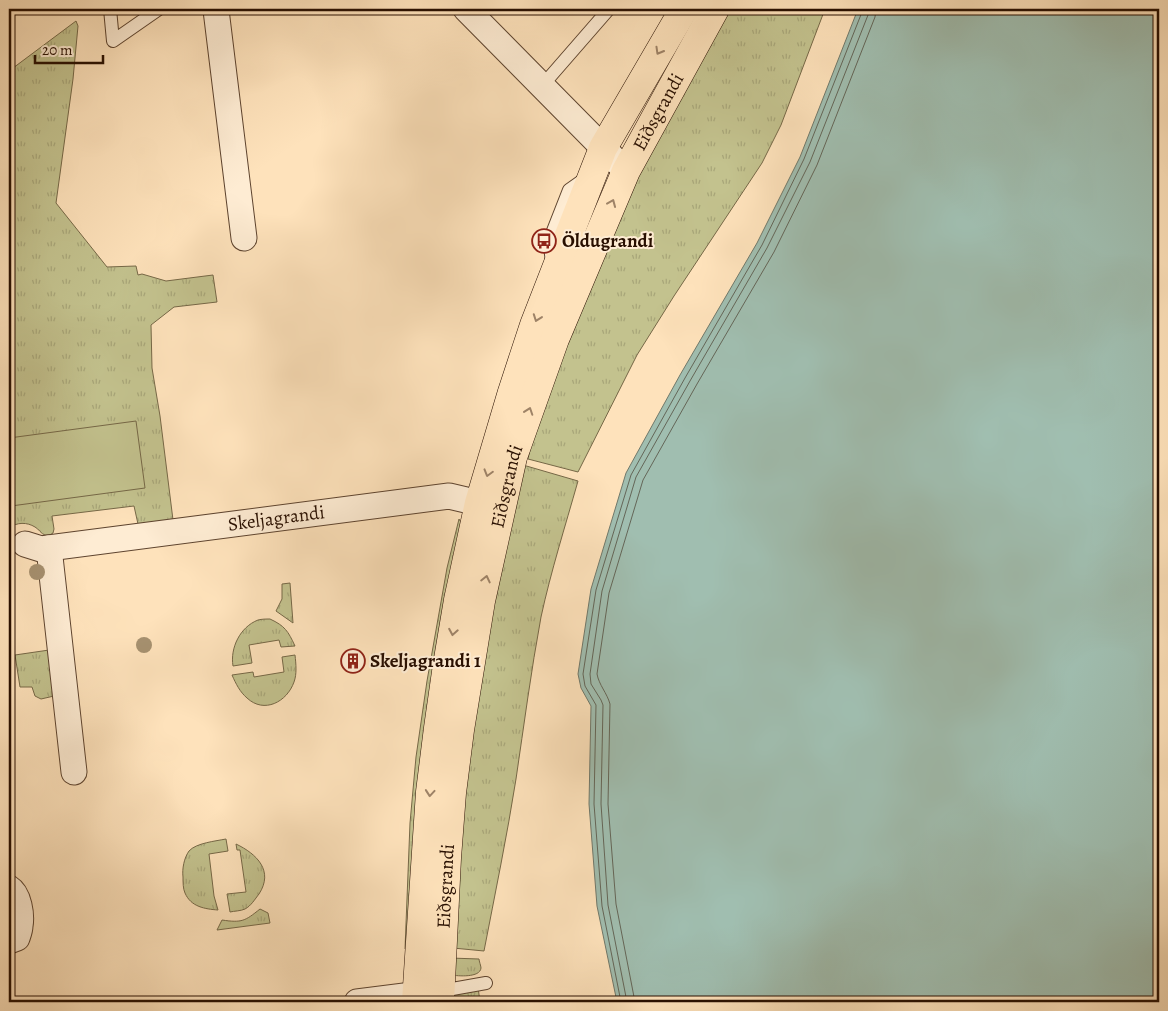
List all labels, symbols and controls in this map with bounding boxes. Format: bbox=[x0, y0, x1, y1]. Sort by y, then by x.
scale bar bbox=[35, 32, 102, 64]
text: 20 m bbox=[42, 40, 73, 60]
one-way arrow bbox=[656, 45, 666, 54]
street label: Eiðsgrandi bbox=[627, 69, 690, 155]
one-way arrow bbox=[606, 199, 617, 208]
bus stop icon: Öldugrandi bbox=[531, 228, 557, 254]
place label: Öldugrandi bbox=[562, 228, 654, 254]
one-way arrow bbox=[533, 313, 543, 322]
one-way arrow bbox=[523, 407, 533, 416]
street label: Eiðsgrandi bbox=[485, 441, 529, 531]
one-way arrow bbox=[484, 469, 494, 477]
street label: Skeljagrandi bbox=[226, 499, 326, 538]
one-way arrow bbox=[480, 574, 491, 583]
one-way arrow bbox=[448, 627, 458, 636]
building icon: Skeljagrandi 1 bbox=[340, 648, 366, 674]
place label: Skeljagrandi 1 bbox=[370, 648, 481, 674]
one-way arrow bbox=[425, 789, 436, 797]
street label: Eiðsgrandi bbox=[431, 843, 461, 929]

